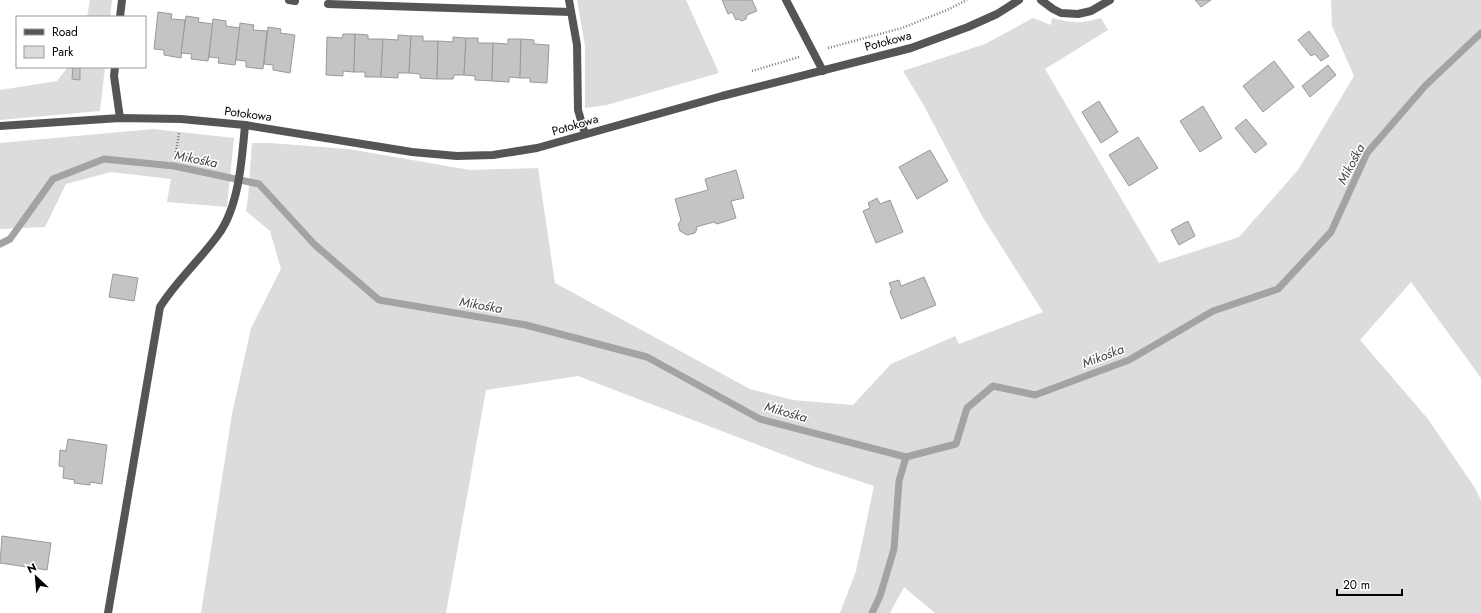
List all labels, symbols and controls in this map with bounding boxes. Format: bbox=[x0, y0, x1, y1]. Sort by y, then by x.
legend bbox=[16, 16, 146, 68]
text: Road bbox=[52, 23, 78, 41]
street label: Potokowa bbox=[863, 26, 914, 56]
text: Park bbox=[52, 43, 74, 61]
street label: Potokowa bbox=[223, 102, 273, 126]
street label: Potokowa bbox=[550, 110, 601, 140]
water label: Mikośka bbox=[1332, 140, 1370, 188]
water label: Mikośka bbox=[173, 146, 219, 172]
water label: Mikośka bbox=[458, 292, 504, 318]
water label: Mikośka bbox=[1079, 339, 1127, 373]
water label: Mikośka bbox=[762, 397, 810, 427]
north arrow bbox=[16, 557, 56, 597]
text: N bbox=[24, 559, 39, 577]
scale bar bbox=[1337, 571, 1402, 597]
text: 20 m bbox=[1343, 576, 1370, 594]

